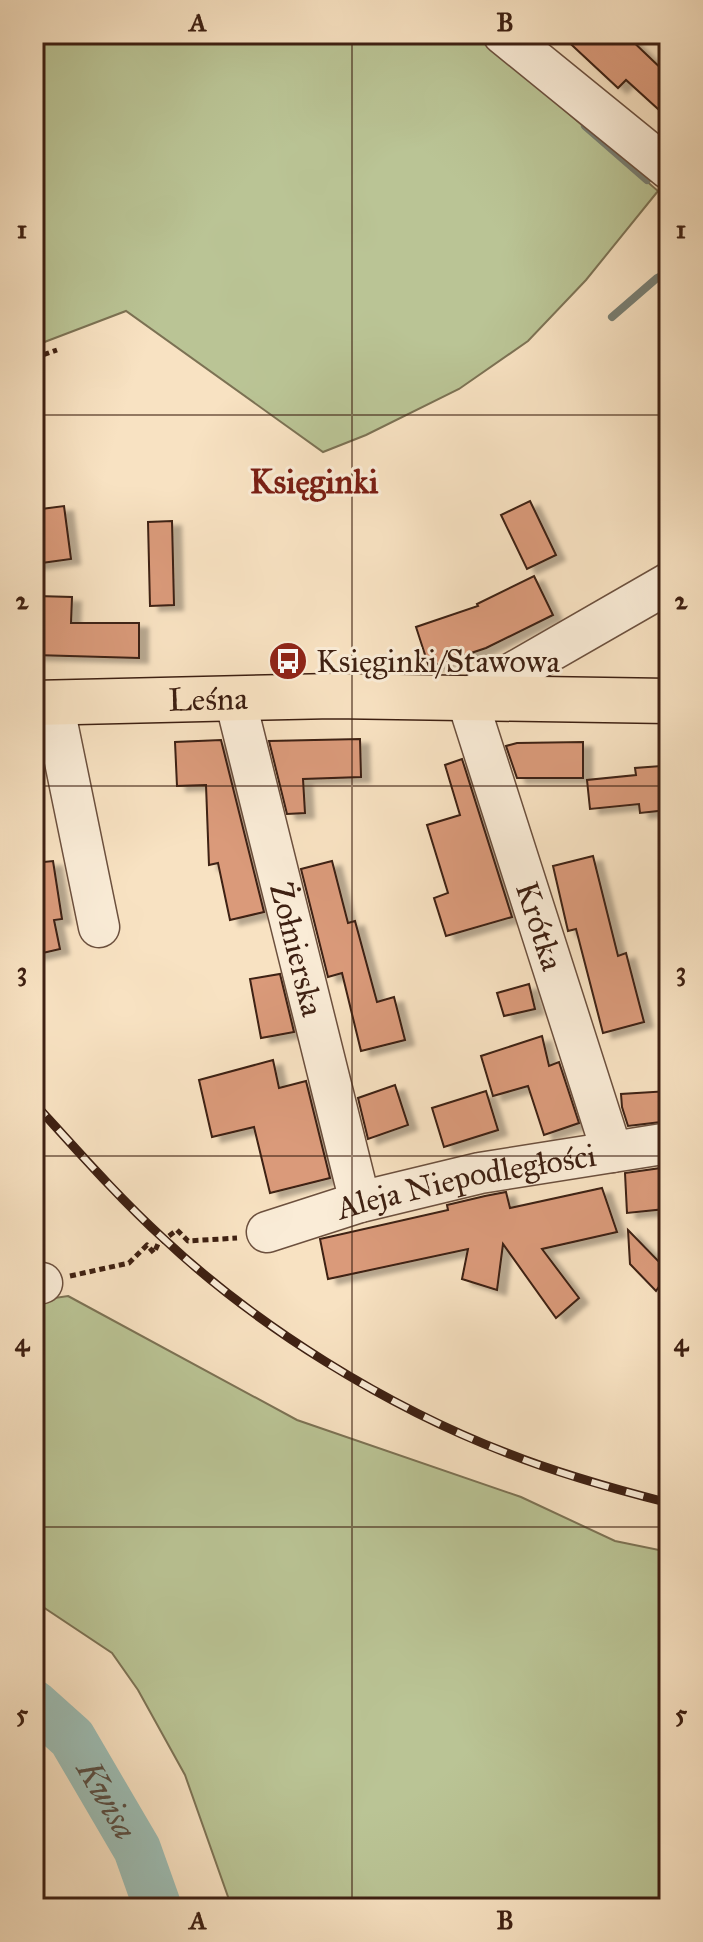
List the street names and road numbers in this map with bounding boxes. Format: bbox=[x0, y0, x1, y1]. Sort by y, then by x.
street label: Leśna bbox=[168, 679, 249, 720]
street label: Krótka bbox=[507, 877, 572, 976]
street label: Żołnierska bbox=[261, 879, 332, 1021]
street label: Aleja Niepodległości bbox=[329, 1136, 599, 1229]

